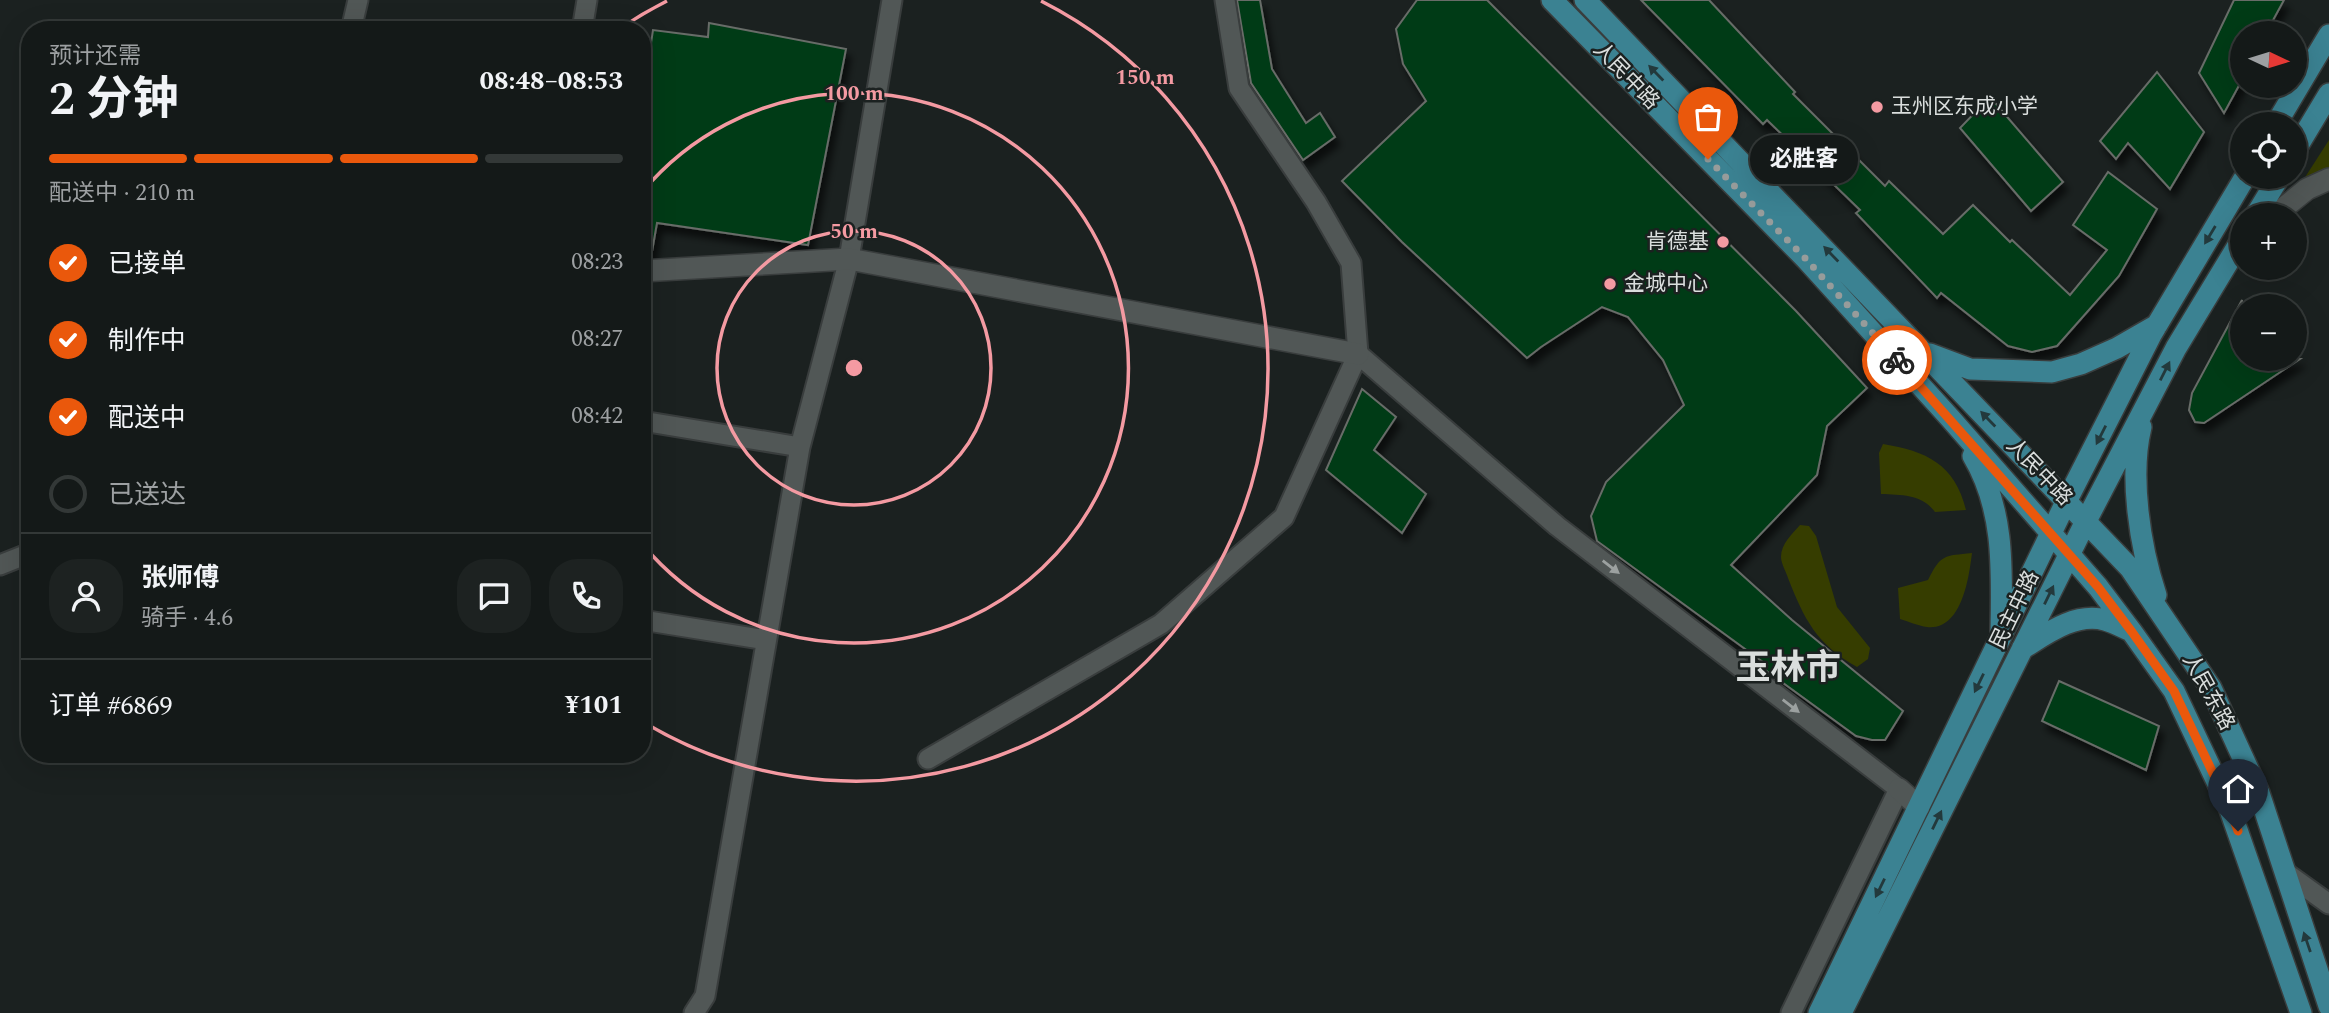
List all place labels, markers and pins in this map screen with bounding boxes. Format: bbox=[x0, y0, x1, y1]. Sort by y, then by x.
pin bbox=[1678, 87, 1738, 159]
place label: 玉州区东成小学 bbox=[1891, 91, 2038, 123]
marker: 玉州区东成小学 bbox=[1869, 99, 1885, 115]
callout: 必胜客 bbox=[1750, 134, 1858, 184]
place label: 肯德基 bbox=[1646, 226, 1709, 258]
marker: 肯德基 bbox=[1715, 234, 1731, 250]
place label: 金城中心 bbox=[1624, 268, 1708, 300]
marker: 金城中心 bbox=[1602, 276, 1618, 292]
centre of rings bbox=[842, 356, 866, 380]
pin bbox=[2208, 759, 2268, 831]

